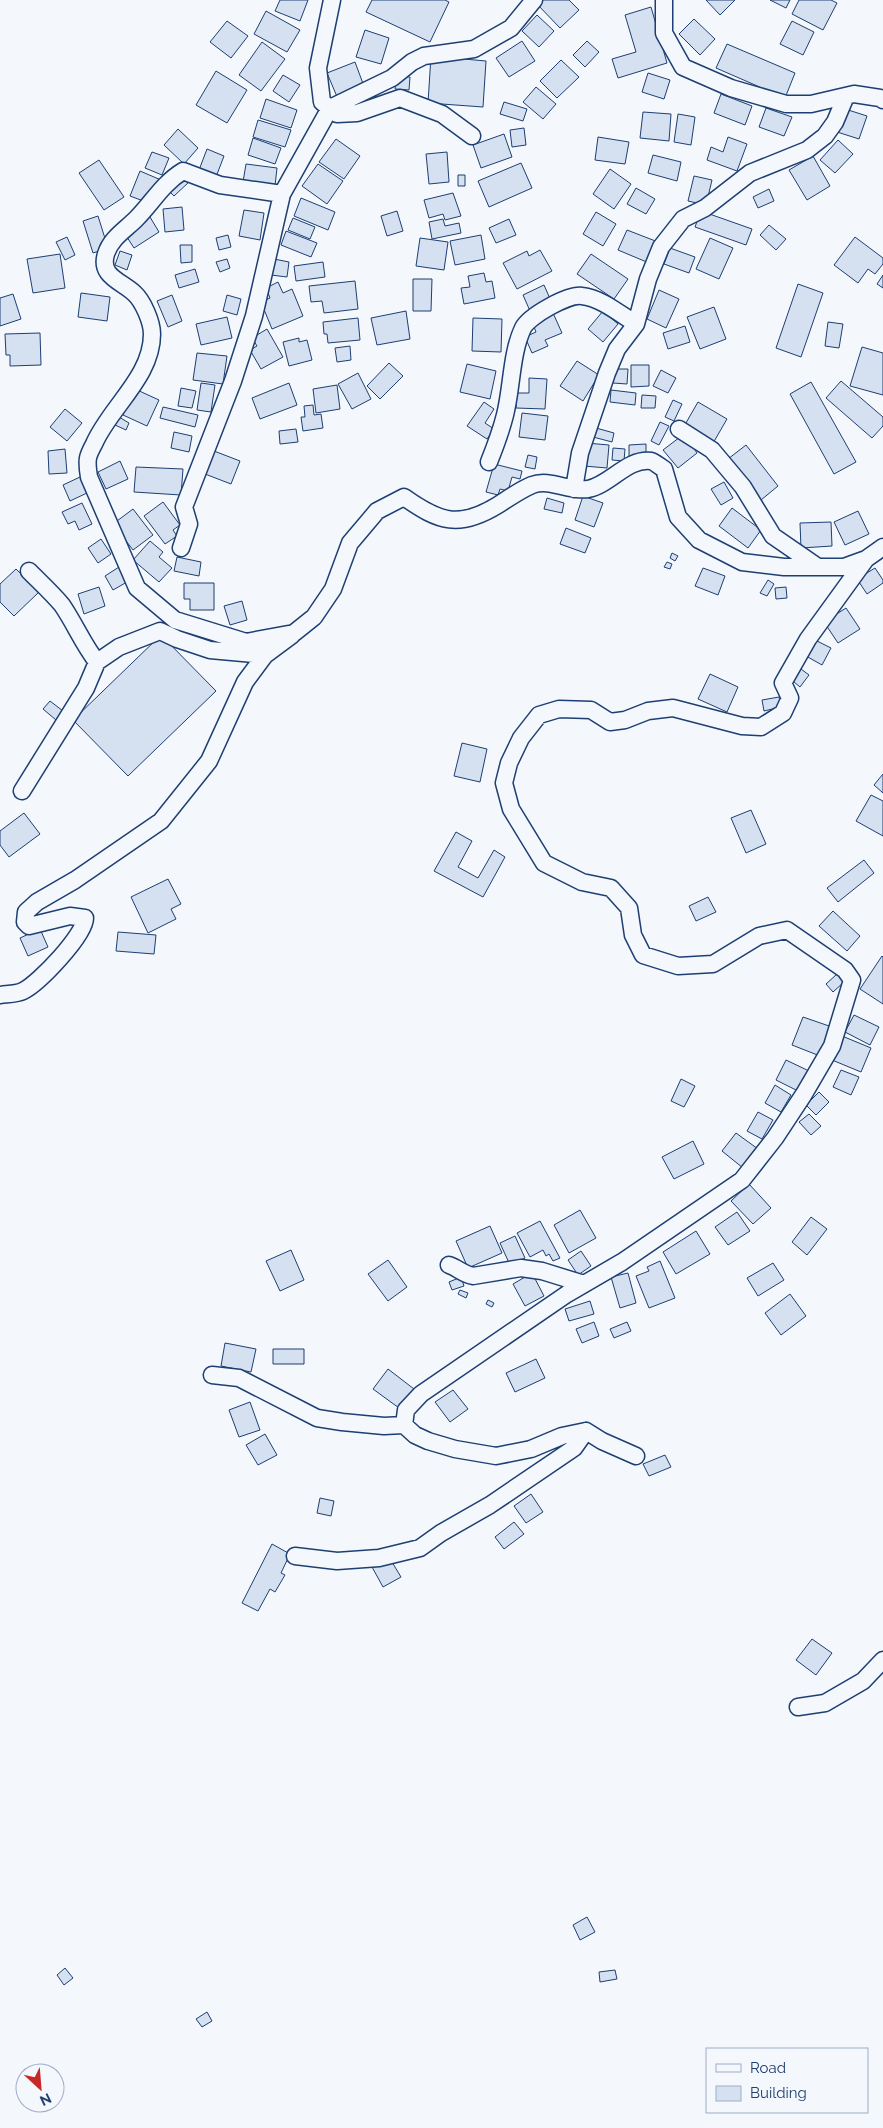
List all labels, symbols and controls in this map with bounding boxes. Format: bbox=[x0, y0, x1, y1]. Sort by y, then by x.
legend bbox=[706, 2048, 868, 2113]
text: Road bbox=[750, 2059, 786, 2077]
north arrow bbox=[15, 2063, 65, 2113]
text: Building bbox=[750, 2084, 807, 2102]
text: N bbox=[37, 2090, 54, 2109]

